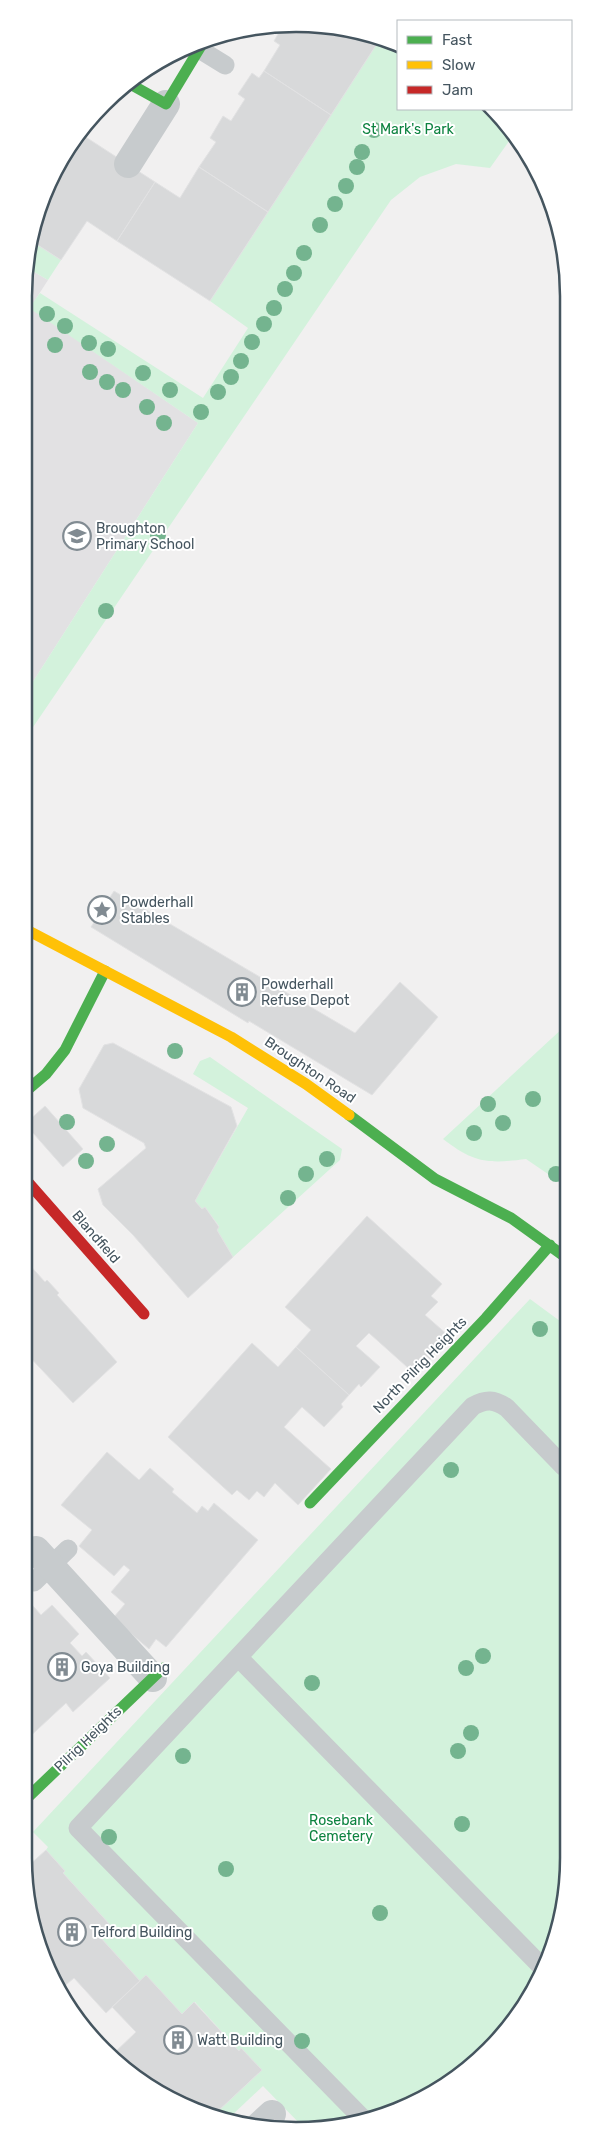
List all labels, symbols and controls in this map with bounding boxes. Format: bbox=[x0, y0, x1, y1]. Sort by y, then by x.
legend bbox=[397, 20, 572, 110]
text: Fast bbox=[442, 31, 472, 49]
text: Slow bbox=[442, 56, 475, 74]
text: Jam bbox=[442, 81, 473, 99]
park label: St Mark's Park bbox=[362, 121, 454, 138]
place label: Broughton Primary School bbox=[96, 520, 194, 553]
school or university icon: Broughton Primary School bbox=[62, 521, 92, 551]
place label: Powderhall Stables bbox=[121, 894, 193, 927]
place icon: Powderhall Stables bbox=[87, 895, 117, 925]
place label: Powderhall Refuse Depot bbox=[261, 976, 350, 1009]
building icon: Powderhall Refuse Depot bbox=[227, 977, 257, 1007]
street label: Broughton Road bbox=[261, 1033, 359, 1107]
street label: Blandfield bbox=[68, 1207, 124, 1267]
street label: North Pilrig Heights bbox=[370, 1313, 470, 1417]
building icon: Goya Building bbox=[47, 1652, 77, 1682]
place label: Goya Building bbox=[81, 1659, 170, 1676]
street label: Pilrig Heights bbox=[51, 1703, 125, 1775]
park label: Rosebank Cemetery bbox=[309, 1812, 374, 1845]
building icon: Telford Building bbox=[57, 1917, 87, 1947]
place label: Telford Building bbox=[91, 1924, 192, 1941]
building icon: Watt Building bbox=[163, 2025, 193, 2055]
place label: Watt Building bbox=[197, 2032, 283, 2049]

